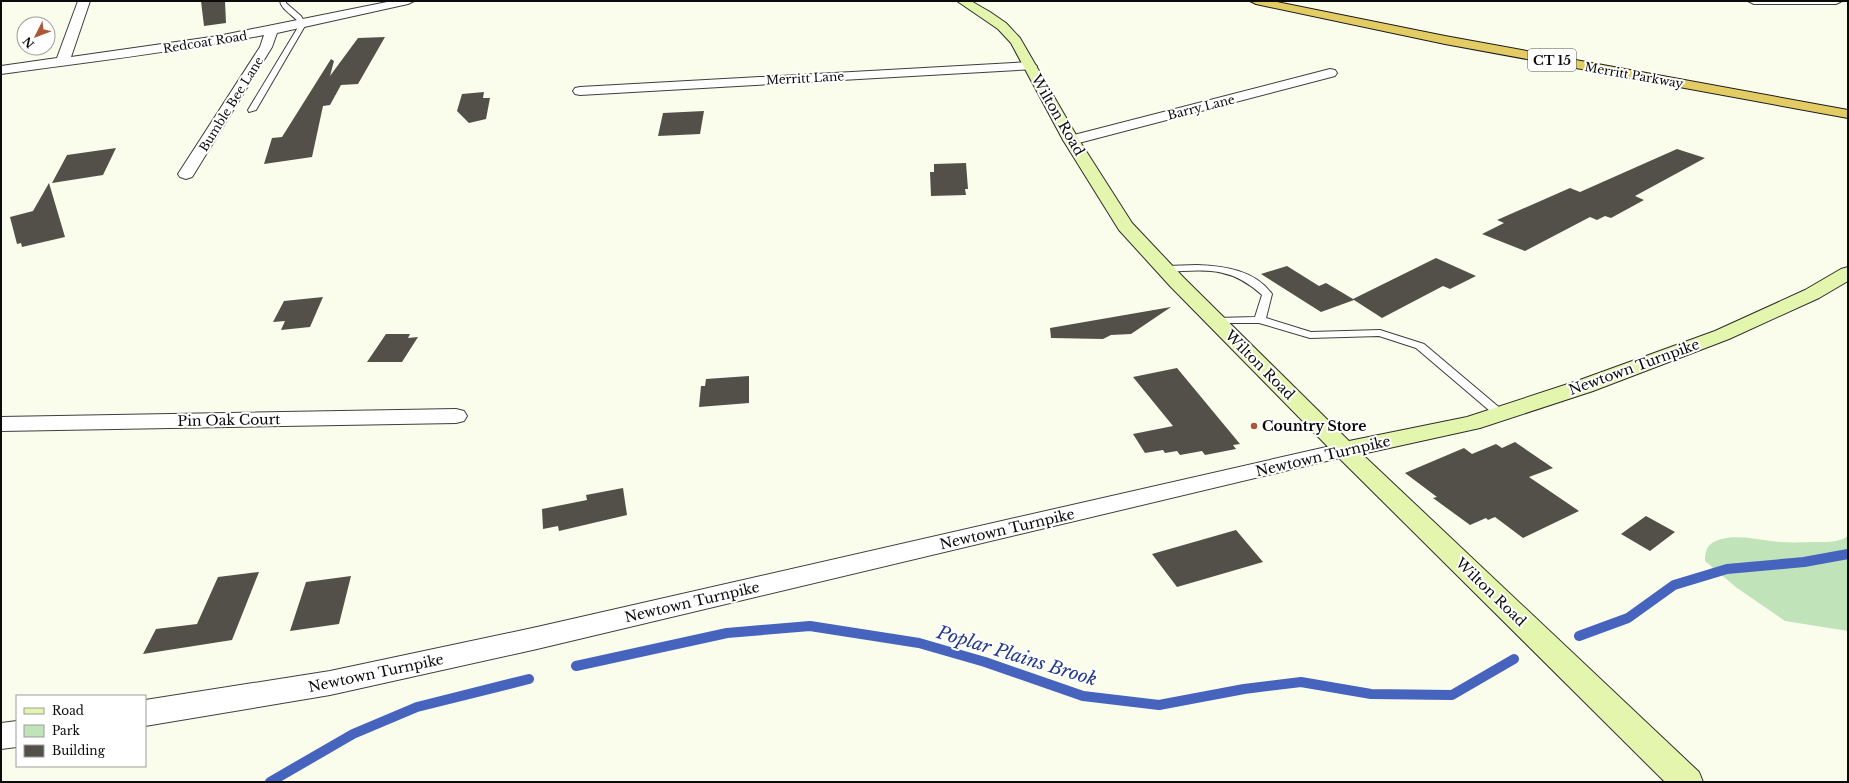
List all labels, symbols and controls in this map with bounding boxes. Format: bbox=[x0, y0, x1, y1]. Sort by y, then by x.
north arrow bbox=[16, 16, 56, 56]
street label: Redcoat Road bbox=[162, 28, 248, 56]
text: N bbox=[19, 34, 37, 51]
road number: CT 15 bbox=[1528, 49, 1576, 71]
street label: Bumble Bee Lane bbox=[196, 54, 266, 154]
street label: Merritt Parkway bbox=[1584, 59, 1685, 91]
street label: Merritt Lane bbox=[766, 68, 845, 88]
street label: Wilton Road bbox=[1027, 70, 1089, 159]
street label: Barry Lane bbox=[1166, 91, 1236, 123]
street label: Wilton Road bbox=[1221, 326, 1299, 404]
street label: Newtown Turnpike bbox=[1566, 335, 1702, 399]
street label: Pin Oak Court bbox=[177, 410, 281, 430]
place label: Country Store bbox=[1262, 417, 1366, 435]
marker: Country Store bbox=[1249, 421, 1259, 431]
street label: Newtown Turnpike bbox=[1254, 432, 1392, 480]
street label: Newtown Turnpike bbox=[938, 505, 1076, 553]
street label: Wilton Road bbox=[1451, 553, 1530, 630]
street label: Newtown Turnpike bbox=[623, 578, 761, 626]
water label: Poplar Plains Brook bbox=[933, 621, 1100, 691]
street label: Newtown Turnpike bbox=[307, 650, 445, 696]
legend bbox=[16, 695, 146, 767]
text: Road bbox=[52, 703, 84, 718]
text: Park bbox=[52, 723, 80, 738]
text: Building bbox=[52, 743, 106, 758]

